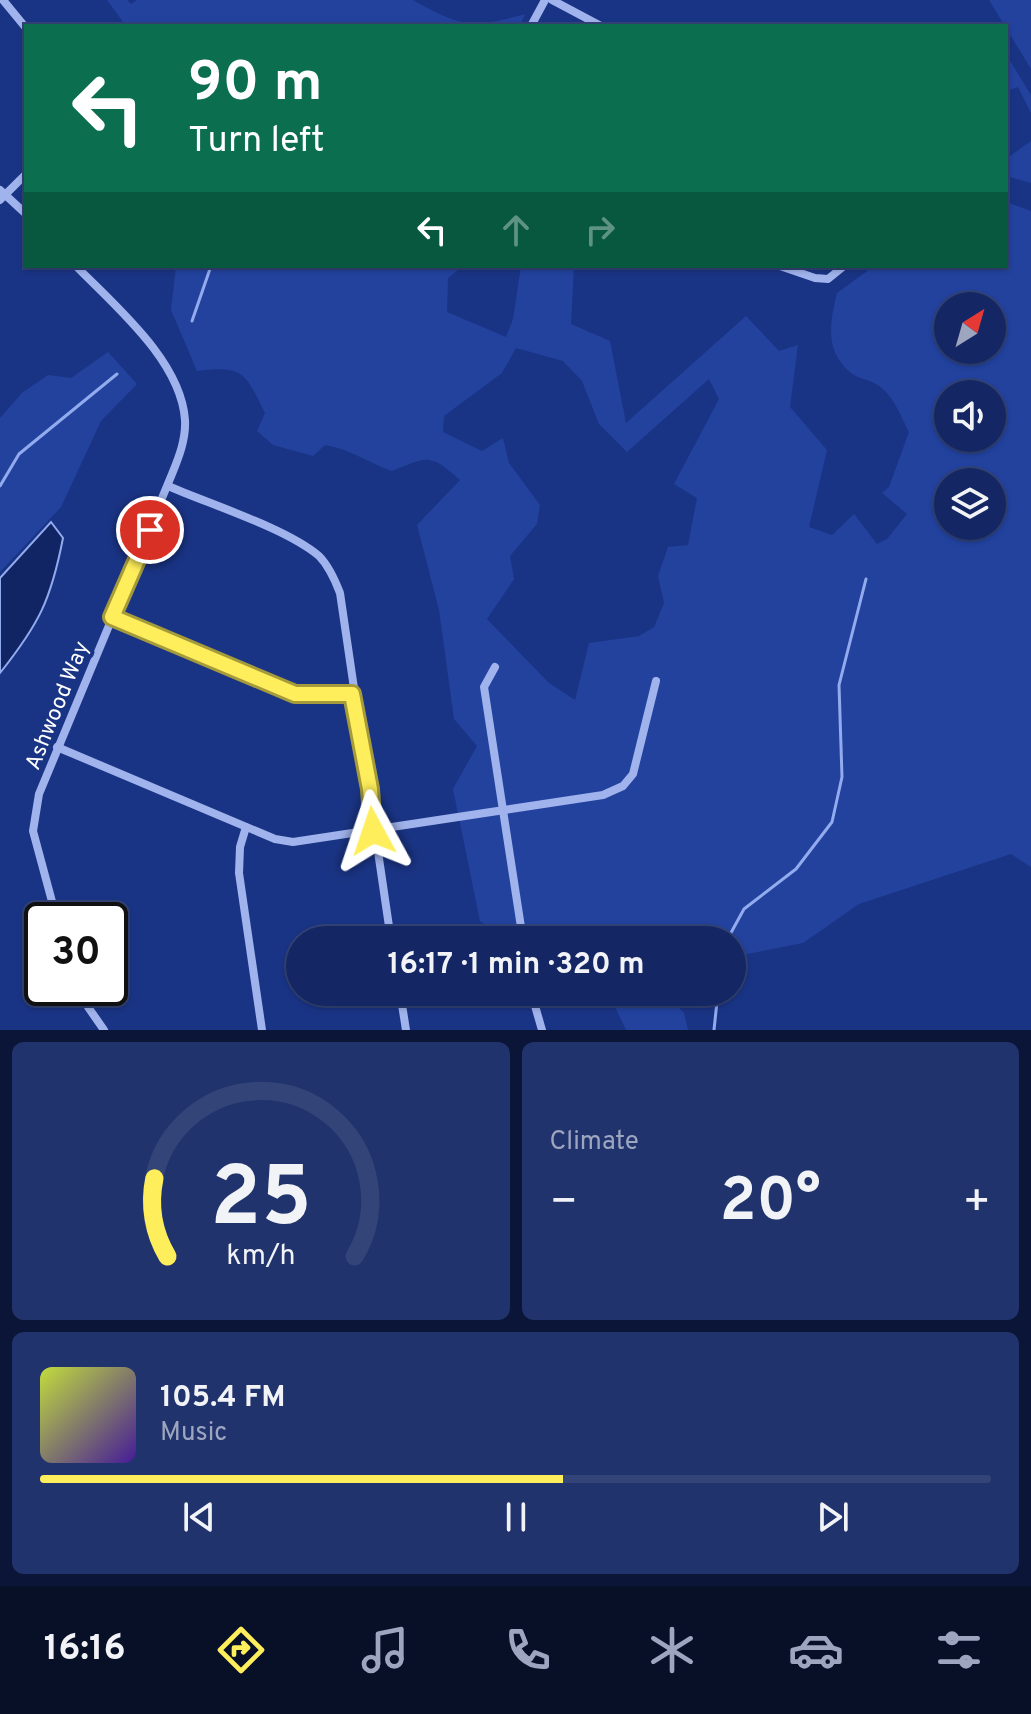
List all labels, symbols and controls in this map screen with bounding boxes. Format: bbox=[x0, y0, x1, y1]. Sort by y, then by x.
text: 90 m bbox=[188, 50, 323, 120]
icon: left bbox=[56, 56, 160, 160]
text: Turn left bbox=[188, 119, 325, 165]
icon: left bbox=[410, 208, 454, 252]
icon: ahead bbox=[494, 208, 538, 252]
icon: right bbox=[578, 208, 622, 252]
north arrow bbox=[934, 292, 1006, 364]
map controls bbox=[934, 292, 1006, 540]
button: sound bbox=[934, 380, 1006, 452]
button: layers bbox=[934, 468, 1006, 540]
pin bbox=[116, 496, 184, 564]
icon: arrive bbox=[128, 508, 172, 552]
street label: Ashwood Way bbox=[20, 638, 96, 774]
position arrow bbox=[331, 789, 415, 873]
speed limit sign: 30 bbox=[24, 902, 128, 1006]
text: 16:17 · 1 min · 320 m bbox=[387, 947, 645, 984]
text: Climate bbox=[550, 1126, 639, 1159]
text: 25 bbox=[210, 1150, 312, 1255]
text: 20° bbox=[720, 1166, 821, 1242]
text: − bbox=[550, 1176, 578, 1232]
text: + bbox=[963, 1176, 991, 1232]
text: km/h bbox=[226, 1239, 295, 1275]
text: 105.4 FM bbox=[160, 1380, 286, 1417]
text: Music bbox=[160, 1417, 227, 1450]
icon: previous bbox=[177, 1495, 221, 1539]
icon: pause bbox=[494, 1495, 538, 1539]
icon: next bbox=[811, 1495, 855, 1539]
icon: directions bbox=[213, 1622, 269, 1678]
icon: music bbox=[357, 1622, 413, 1678]
icon: phone bbox=[500, 1622, 556, 1678]
icon: climate bbox=[644, 1622, 700, 1678]
icon: car bbox=[788, 1622, 844, 1678]
icon: filters bbox=[931, 1622, 987, 1678]
text: 16:16 bbox=[44, 1627, 126, 1673]

